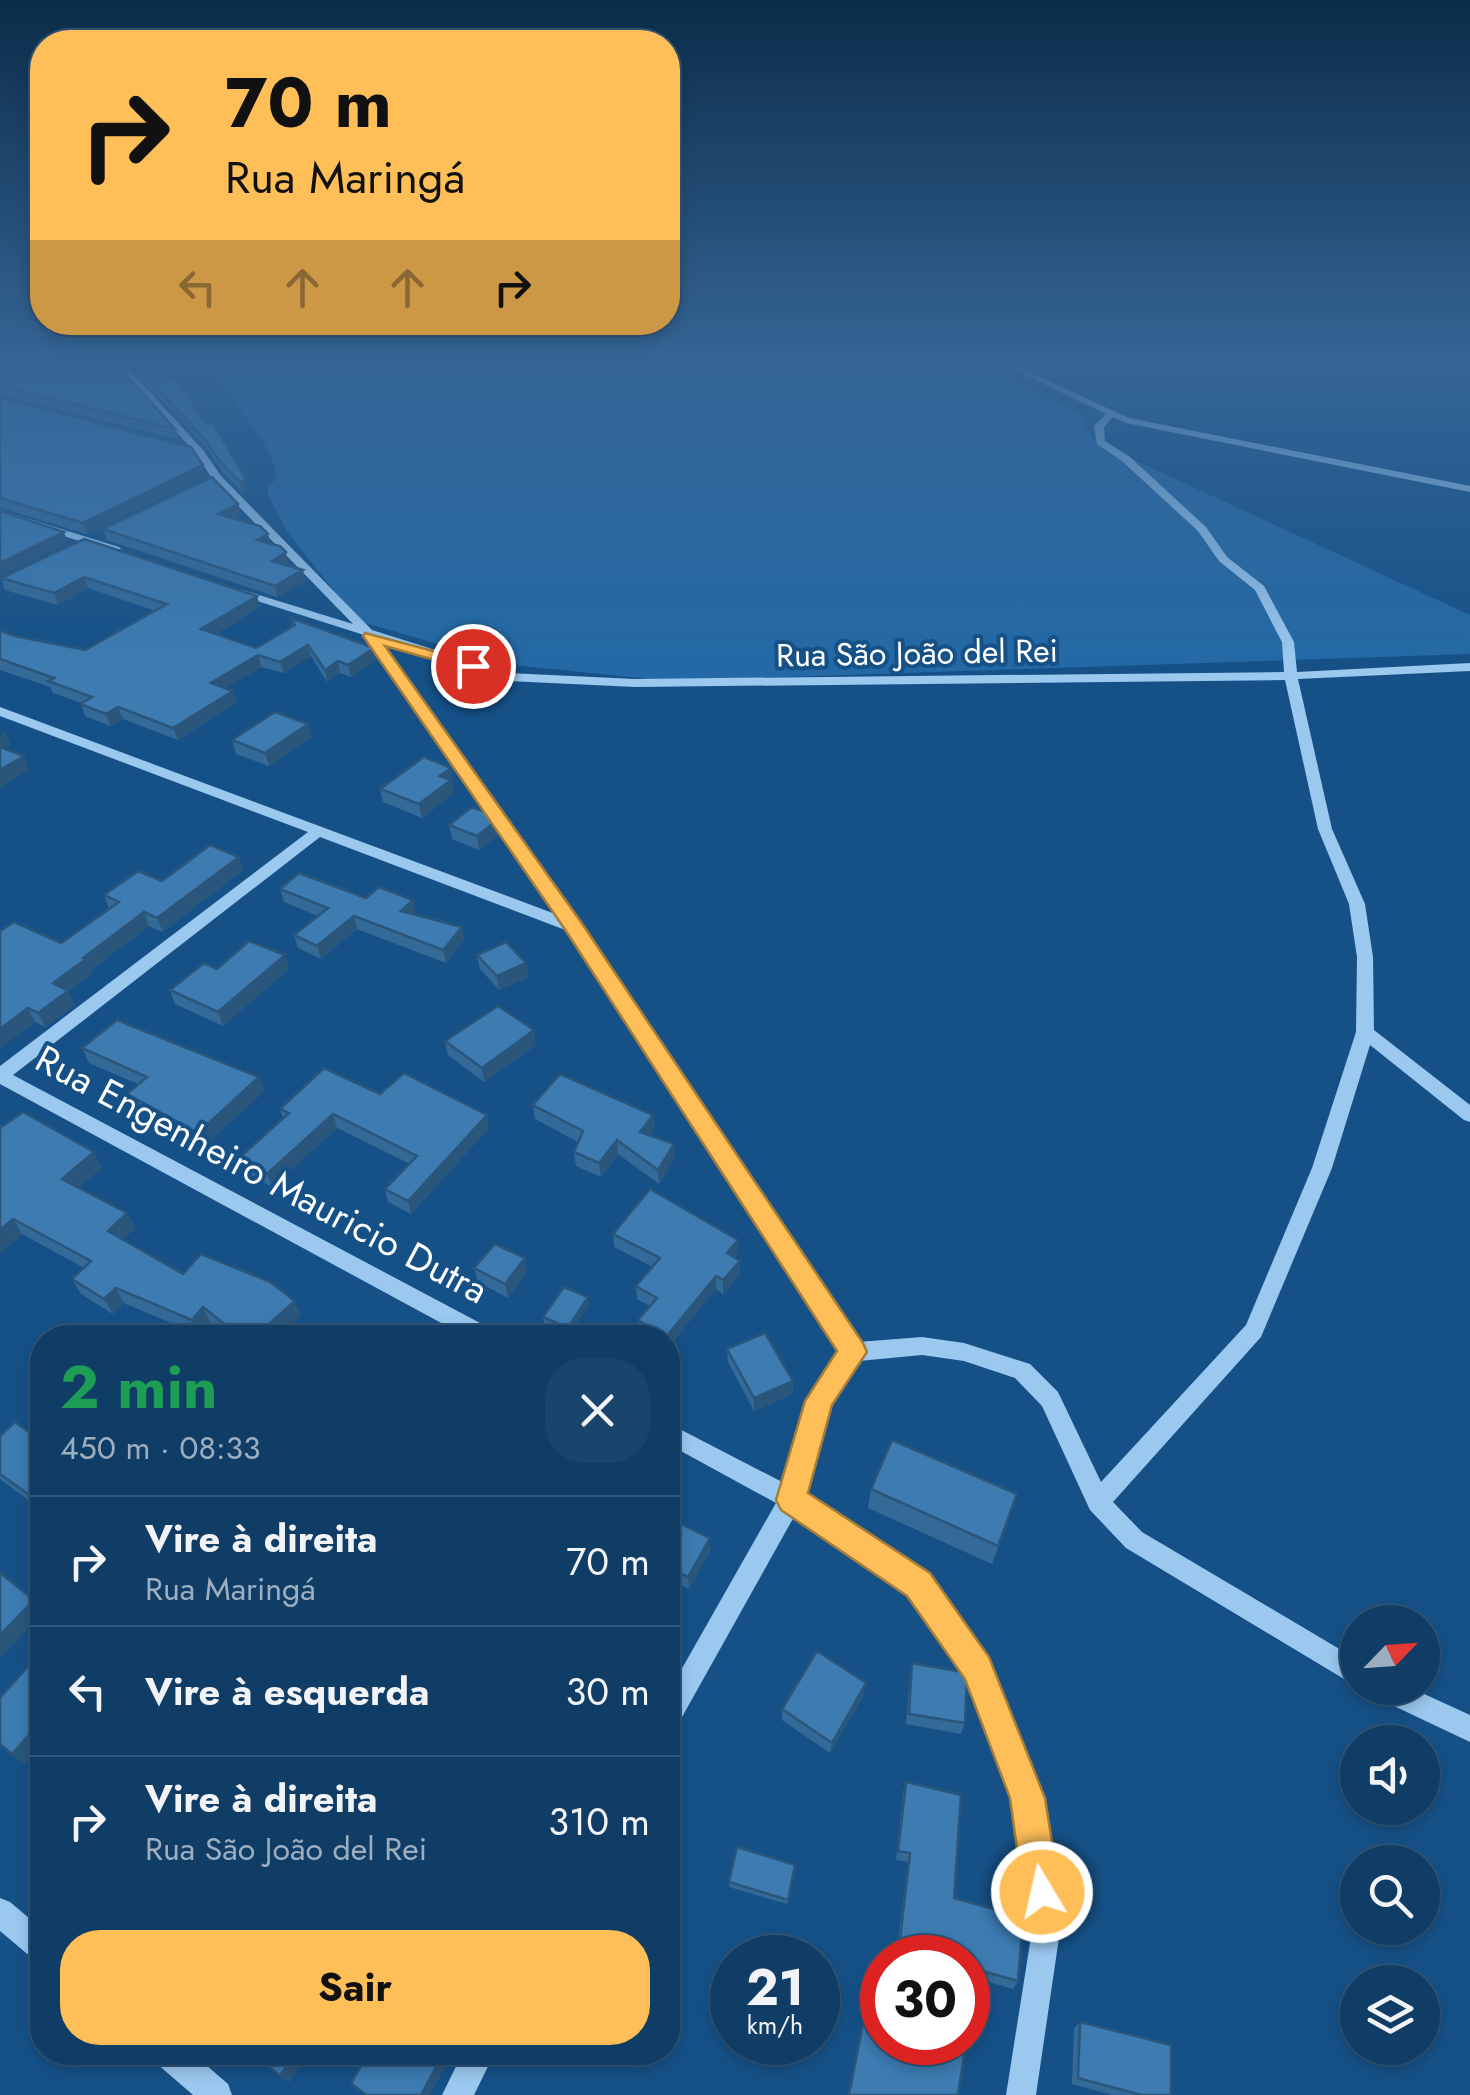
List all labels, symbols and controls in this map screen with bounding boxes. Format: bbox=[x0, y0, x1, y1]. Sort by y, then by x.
text: 70 m bbox=[225, 52, 392, 153]
icon: right bbox=[60, 70, 190, 200]
text: Rua Maringá bbox=[225, 145, 465, 210]
icon: left bbox=[170, 260, 225, 315]
icon: ahead bbox=[275, 260, 330, 315]
icon: ahead bbox=[380, 260, 435, 315]
icon: right bbox=[485, 260, 540, 315]
pin bbox=[431, 624, 516, 709]
street label: Rua São João del Rei bbox=[776, 628, 1058, 678]
icon: arrive bbox=[446, 639, 501, 694]
street label: Rua Engenheiro Mauricio Dutra bbox=[26, 1031, 498, 1317]
text: 2 min bbox=[60, 1344, 218, 1431]
button: close bbox=[545, 1358, 650, 1463]
text: 450 m · 08:33 bbox=[60, 1425, 260, 1471]
text: Vire à direita bbox=[145, 1511, 378, 1566]
icon: right bbox=[60, 1534, 115, 1589]
text: 70 m bbox=[566, 1534, 650, 1589]
text: Rua Maringá bbox=[145, 1566, 316, 1612]
north arrow bbox=[1340, 1605, 1440, 1705]
map controls bbox=[1340, 1605, 1440, 2065]
icon: left bbox=[60, 1664, 115, 1719]
text: Vire à esquerda bbox=[145, 1664, 429, 1719]
text: 30 m bbox=[565, 1664, 650, 1719]
button: sound bbox=[1340, 1725, 1440, 1825]
text: Vire à direita bbox=[145, 1771, 378, 1826]
icon: right bbox=[60, 1794, 115, 1849]
text: 310 m bbox=[548, 1794, 650, 1849]
text: Rua São João del Rei bbox=[145, 1826, 427, 1872]
position arrow bbox=[990, 1840, 1094, 1944]
button: search bbox=[1340, 1845, 1440, 1945]
button: Sair bbox=[60, 1930, 650, 2045]
speed limit sign: 30 bbox=[860, 1935, 990, 2065]
text: 21 bbox=[746, 1951, 804, 2024]
button: layers bbox=[1340, 1965, 1440, 2065]
text: km/h bbox=[747, 2007, 803, 2043]

